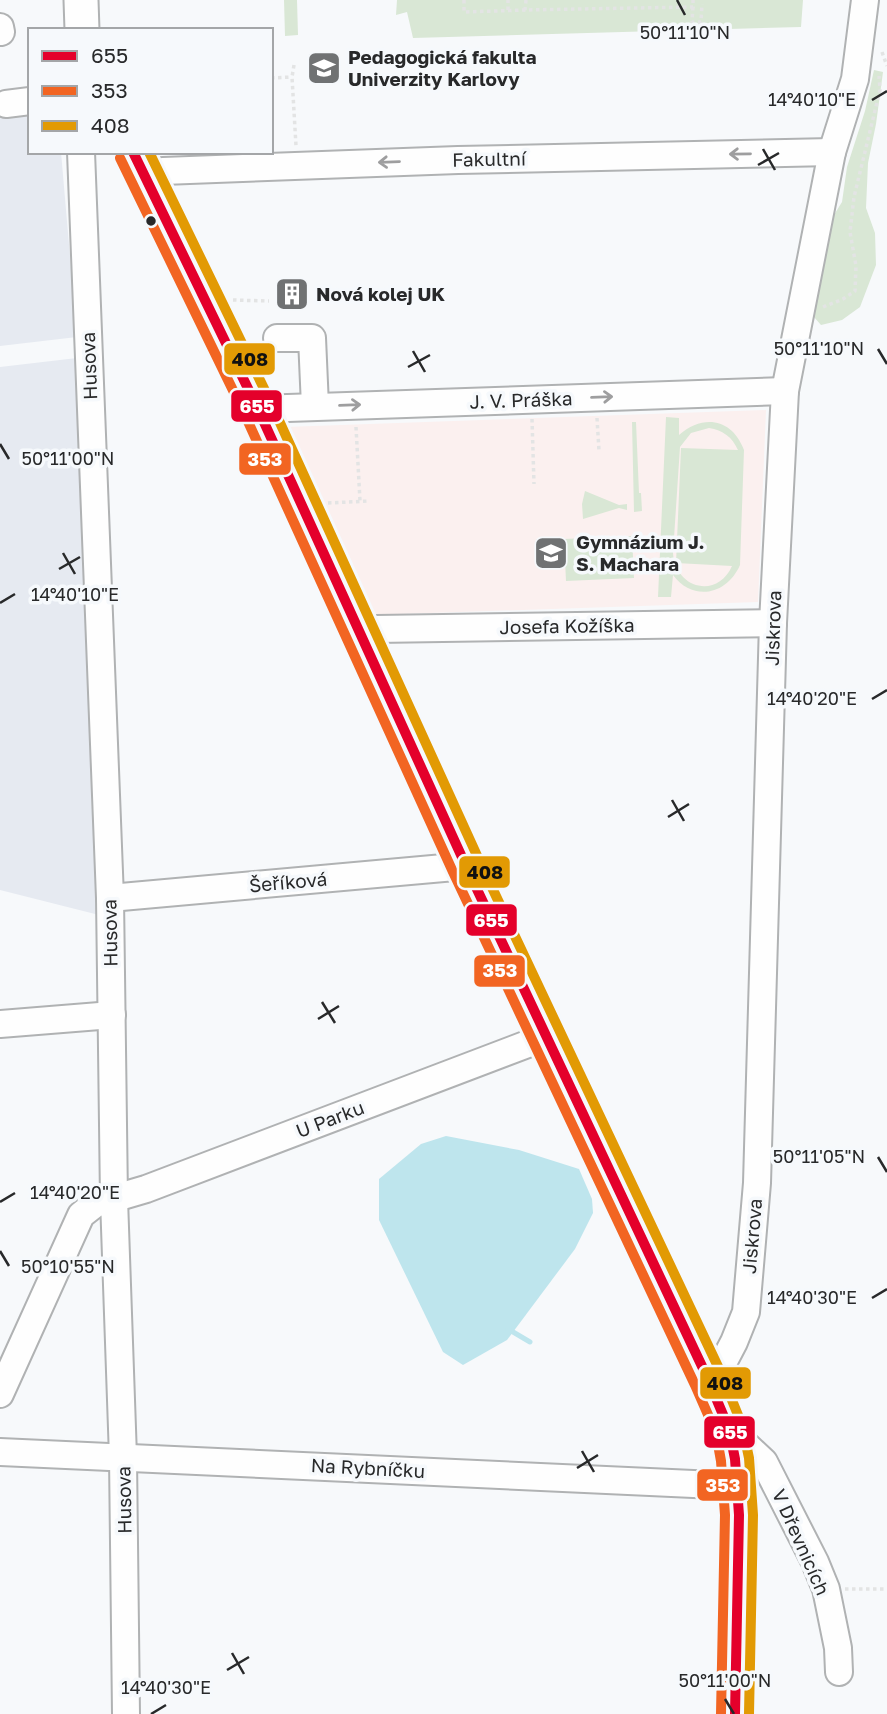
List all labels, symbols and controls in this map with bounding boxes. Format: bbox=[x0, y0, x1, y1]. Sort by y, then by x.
text: 50°11'10"N bbox=[640, 21, 730, 43]
legend bbox=[28, 28, 273, 154]
text: 655 bbox=[91, 42, 128, 68]
place label: Pedagogická fakulta Univerzity Karlovy bbox=[348, 45, 537, 90]
school or university icon: Pedagogická fakulta Univerzity Karlovy bbox=[305, 49, 343, 87]
text: 353 bbox=[91, 77, 128, 103]
text: 14°40'10"E bbox=[768, 88, 856, 110]
text: 408 bbox=[91, 112, 130, 138]
street label: Fakultní bbox=[452, 146, 528, 171]
one-way arrow bbox=[728, 147, 751, 161]
one-way arrow bbox=[378, 156, 401, 169]
unlabelled marker bbox=[144, 214, 158, 228]
building icon: Nová kolej UK bbox=[273, 275, 311, 313]
place label: Nová kolej UK bbox=[316, 282, 445, 305]
street label: Husova bbox=[76, 332, 101, 400]
text: 50°11'10"N bbox=[774, 337, 864, 359]
line badge: 408 bbox=[223, 342, 276, 376]
text: 408 bbox=[232, 347, 268, 370]
street label: J. V. Práška bbox=[469, 386, 573, 413]
line badge: 655 bbox=[230, 389, 283, 423]
one-way arrow bbox=[590, 391, 613, 404]
text: 655 bbox=[239, 394, 275, 417]
one-way arrow bbox=[338, 398, 361, 411]
line badge: 353 bbox=[238, 442, 292, 476]
text: 50°11'00"N bbox=[21, 447, 115, 469]
text: 353 bbox=[248, 447, 282, 470]
place label: Gymnázium J. S. Machara bbox=[576, 530, 705, 575]
school or university icon: Gymnázium J. S. Machara bbox=[532, 534, 570, 572]
text: 14°40'10"E bbox=[31, 583, 119, 605]
street label: Jiskrova bbox=[760, 590, 785, 666]
street label: Josefa Kožíška bbox=[499, 613, 635, 638]
text: 14°40'20"E bbox=[767, 687, 857, 709]
line badge: 408 bbox=[458, 855, 511, 889]
text: 408 bbox=[467, 860, 503, 883]
street label: Šeříková bbox=[248, 867, 328, 896]
street label: Husova bbox=[97, 899, 122, 967]
line badge: 655 bbox=[465, 903, 518, 937]
text: 655 bbox=[473, 908, 509, 931]
line badge: 353 bbox=[473, 954, 526, 988]
text: 353 bbox=[483, 958, 517, 981]
street label: U Parku bbox=[292, 1095, 367, 1142]
text: 50°11'05"N bbox=[773, 1145, 865, 1167]
text: 14°40'20"E bbox=[30, 1181, 120, 1203]
street label: Jiskrova bbox=[737, 1197, 766, 1275]
text: 50°10'55"N bbox=[21, 1255, 115, 1277]
text: 14°40'30"E bbox=[767, 1286, 857, 1308]
line badge: 408 bbox=[699, 1366, 752, 1400]
text: 408 bbox=[707, 1371, 743, 1394]
line badge: 655 bbox=[703, 1415, 756, 1449]
text: 655 bbox=[712, 1420, 748, 1443]
street label: Na Rybníčku bbox=[310, 1453, 426, 1482]
street label: Husova bbox=[111, 1466, 136, 1534]
line badge: 353 bbox=[696, 1468, 749, 1502]
text: 353 bbox=[706, 1473, 740, 1496]
street label: V Dřevnicích bbox=[768, 1485, 835, 1598]
text: 50°11'00"N bbox=[678, 1669, 772, 1691]
text: 14°40'30"E bbox=[121, 1676, 211, 1698]

